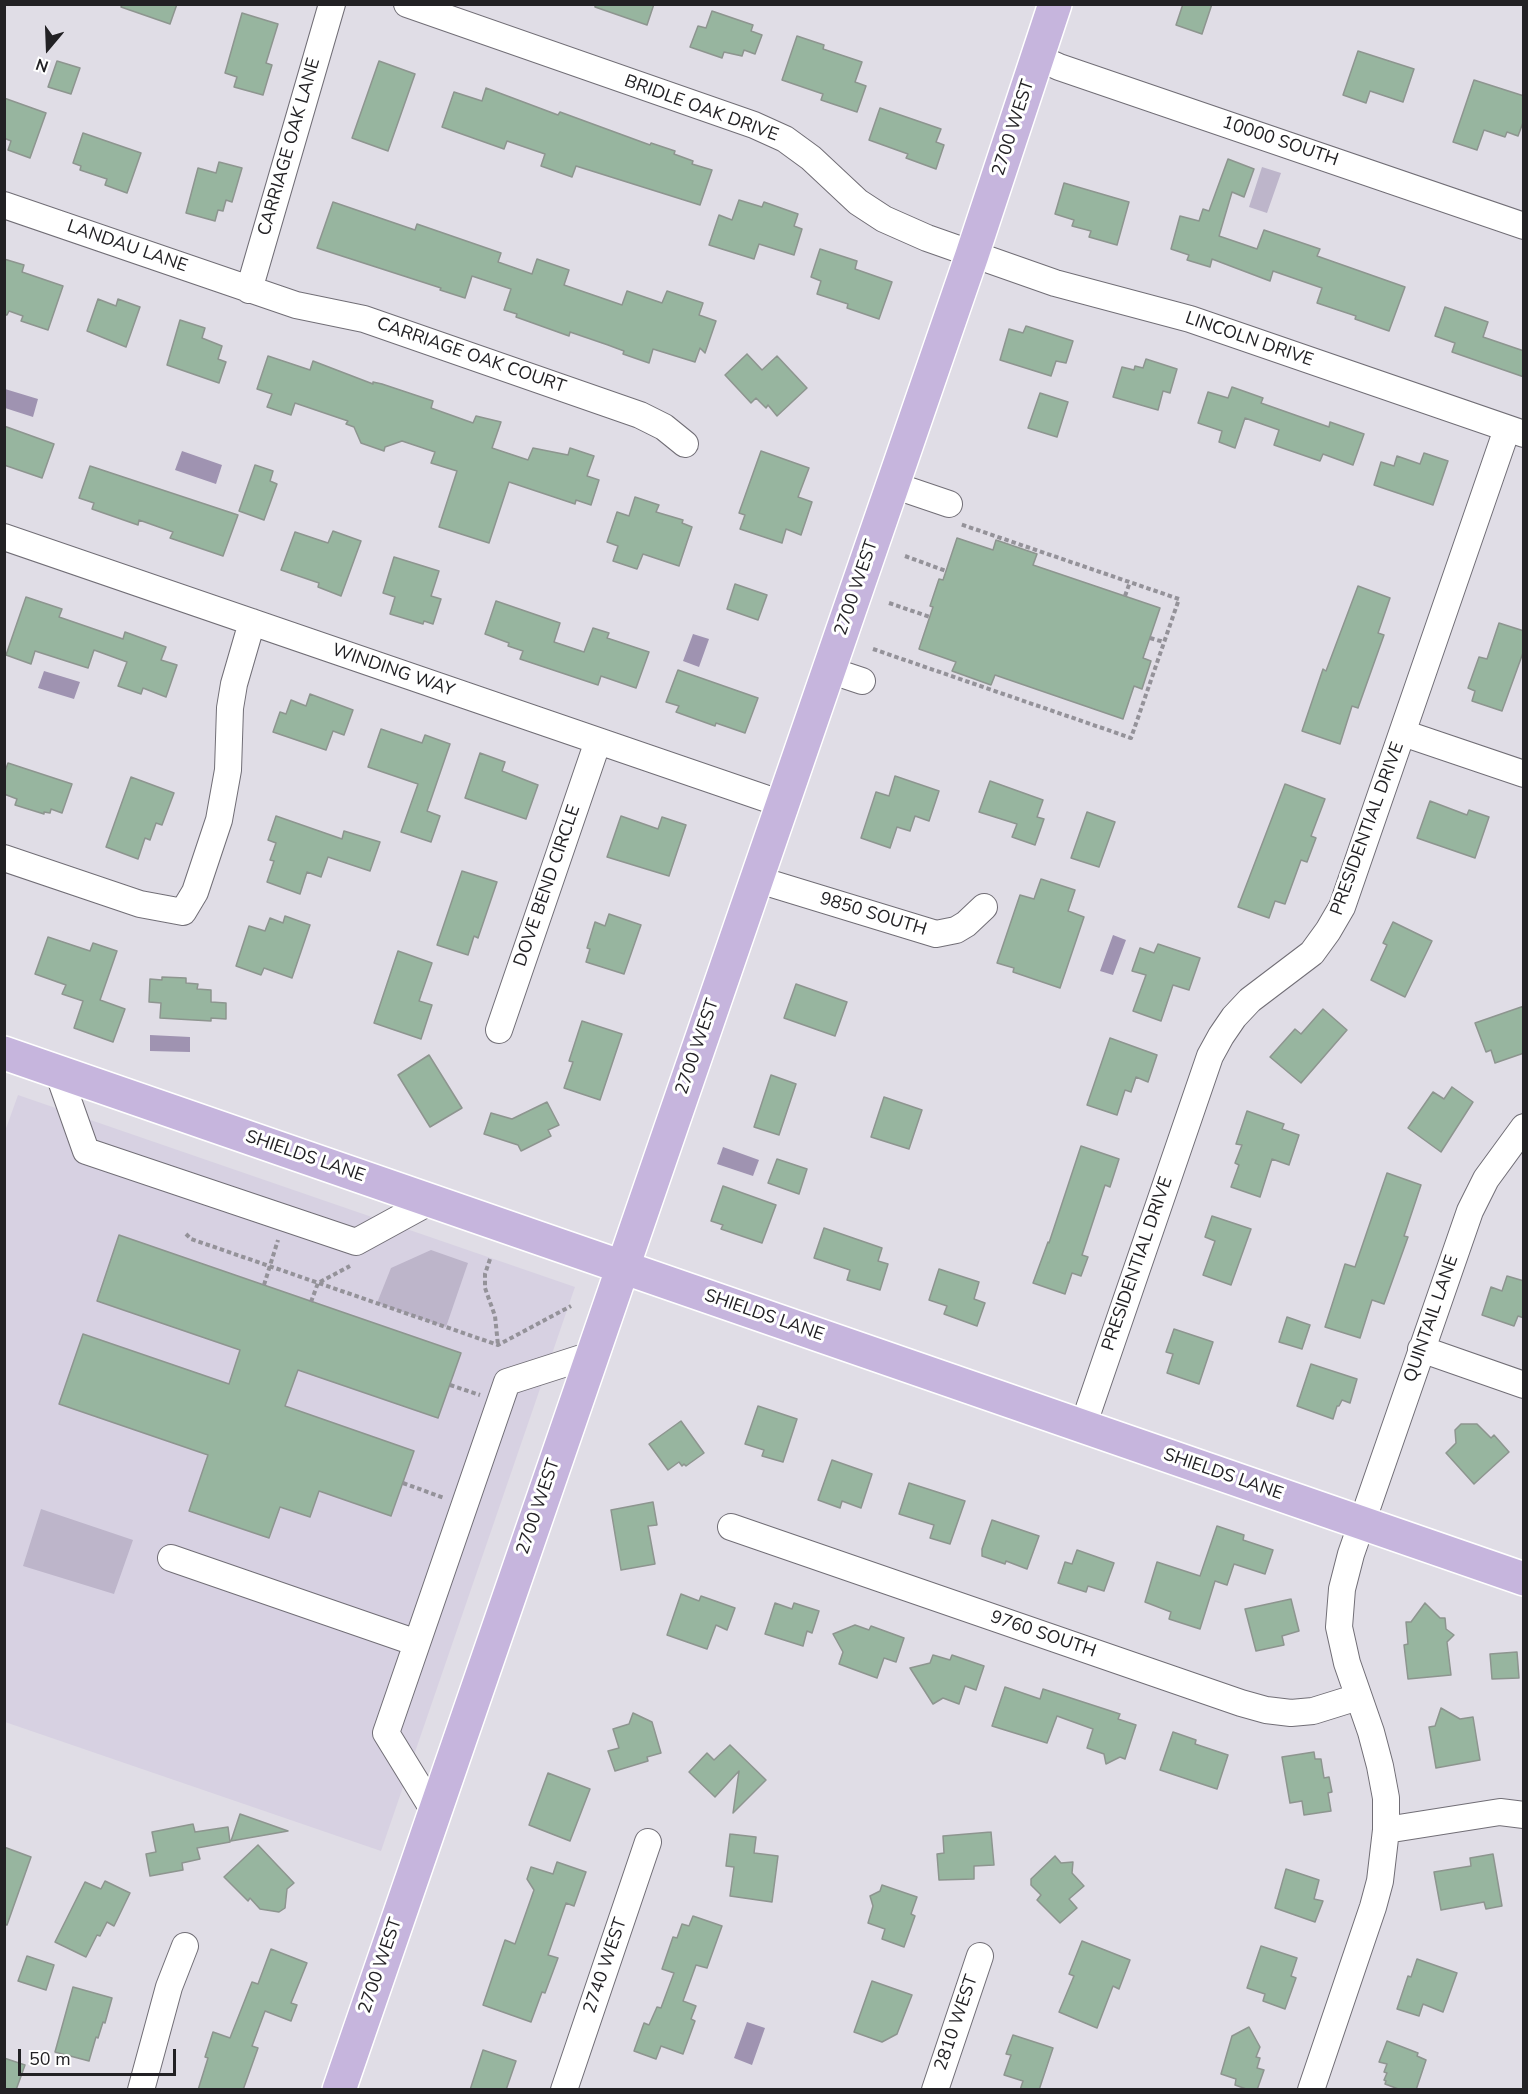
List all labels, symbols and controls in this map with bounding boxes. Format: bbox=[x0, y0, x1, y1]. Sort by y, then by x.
north arrow bbox=[18, 18, 78, 78]
text: N bbox=[33, 53, 51, 77]
street label: CARRIAGE OAK LANE bbox=[254, 56, 326, 238]
street label: BRIDLE OAK DRIVE bbox=[621, 71, 781, 147]
street label: 2700 WEST bbox=[988, 77, 1040, 179]
street label: 10000 SOUTH bbox=[1219, 112, 1341, 172]
street label: LANDAU LANE bbox=[64, 216, 190, 278]
street label: LINCOLN DRIVE bbox=[1182, 308, 1316, 372]
street label: CARRIAGE OAK COURT bbox=[374, 313, 568, 399]
street label: 2700 WEST bbox=[831, 537, 883, 639]
street label: WINDING WAY bbox=[329, 640, 457, 702]
street label: PRESIDENTIAL DRIVE bbox=[1327, 740, 1409, 918]
street label: DOVE BEND CIRCLE bbox=[510, 802, 586, 970]
street label: 9850 SOUTH bbox=[817, 889, 929, 941]
street label: 2700 WEST bbox=[672, 996, 724, 1098]
street label: SHIELDS LANE bbox=[242, 1126, 368, 1188]
street label: PRESIDENTIAL DRIVE bbox=[1098, 1174, 1178, 1354]
street label: QUINTAIL LANE bbox=[1400, 1253, 1464, 1385]
street label: SHIELDS LANE bbox=[701, 1285, 827, 1347]
street label: SHIELDS LANE bbox=[1160, 1444, 1286, 1506]
street label: 2700 WEST bbox=[513, 1456, 565, 1558]
street label: 9760 SOUTH bbox=[987, 1607, 1099, 1663]
street label: 2700 WEST bbox=[355, 1915, 407, 2017]
street label: 2740 WEST bbox=[580, 1915, 632, 2017]
street label: 2810 WEST bbox=[931, 1972, 983, 2074]
scale bar bbox=[21, 2037, 178, 2075]
text: 50 m bbox=[29, 2047, 71, 2071]

